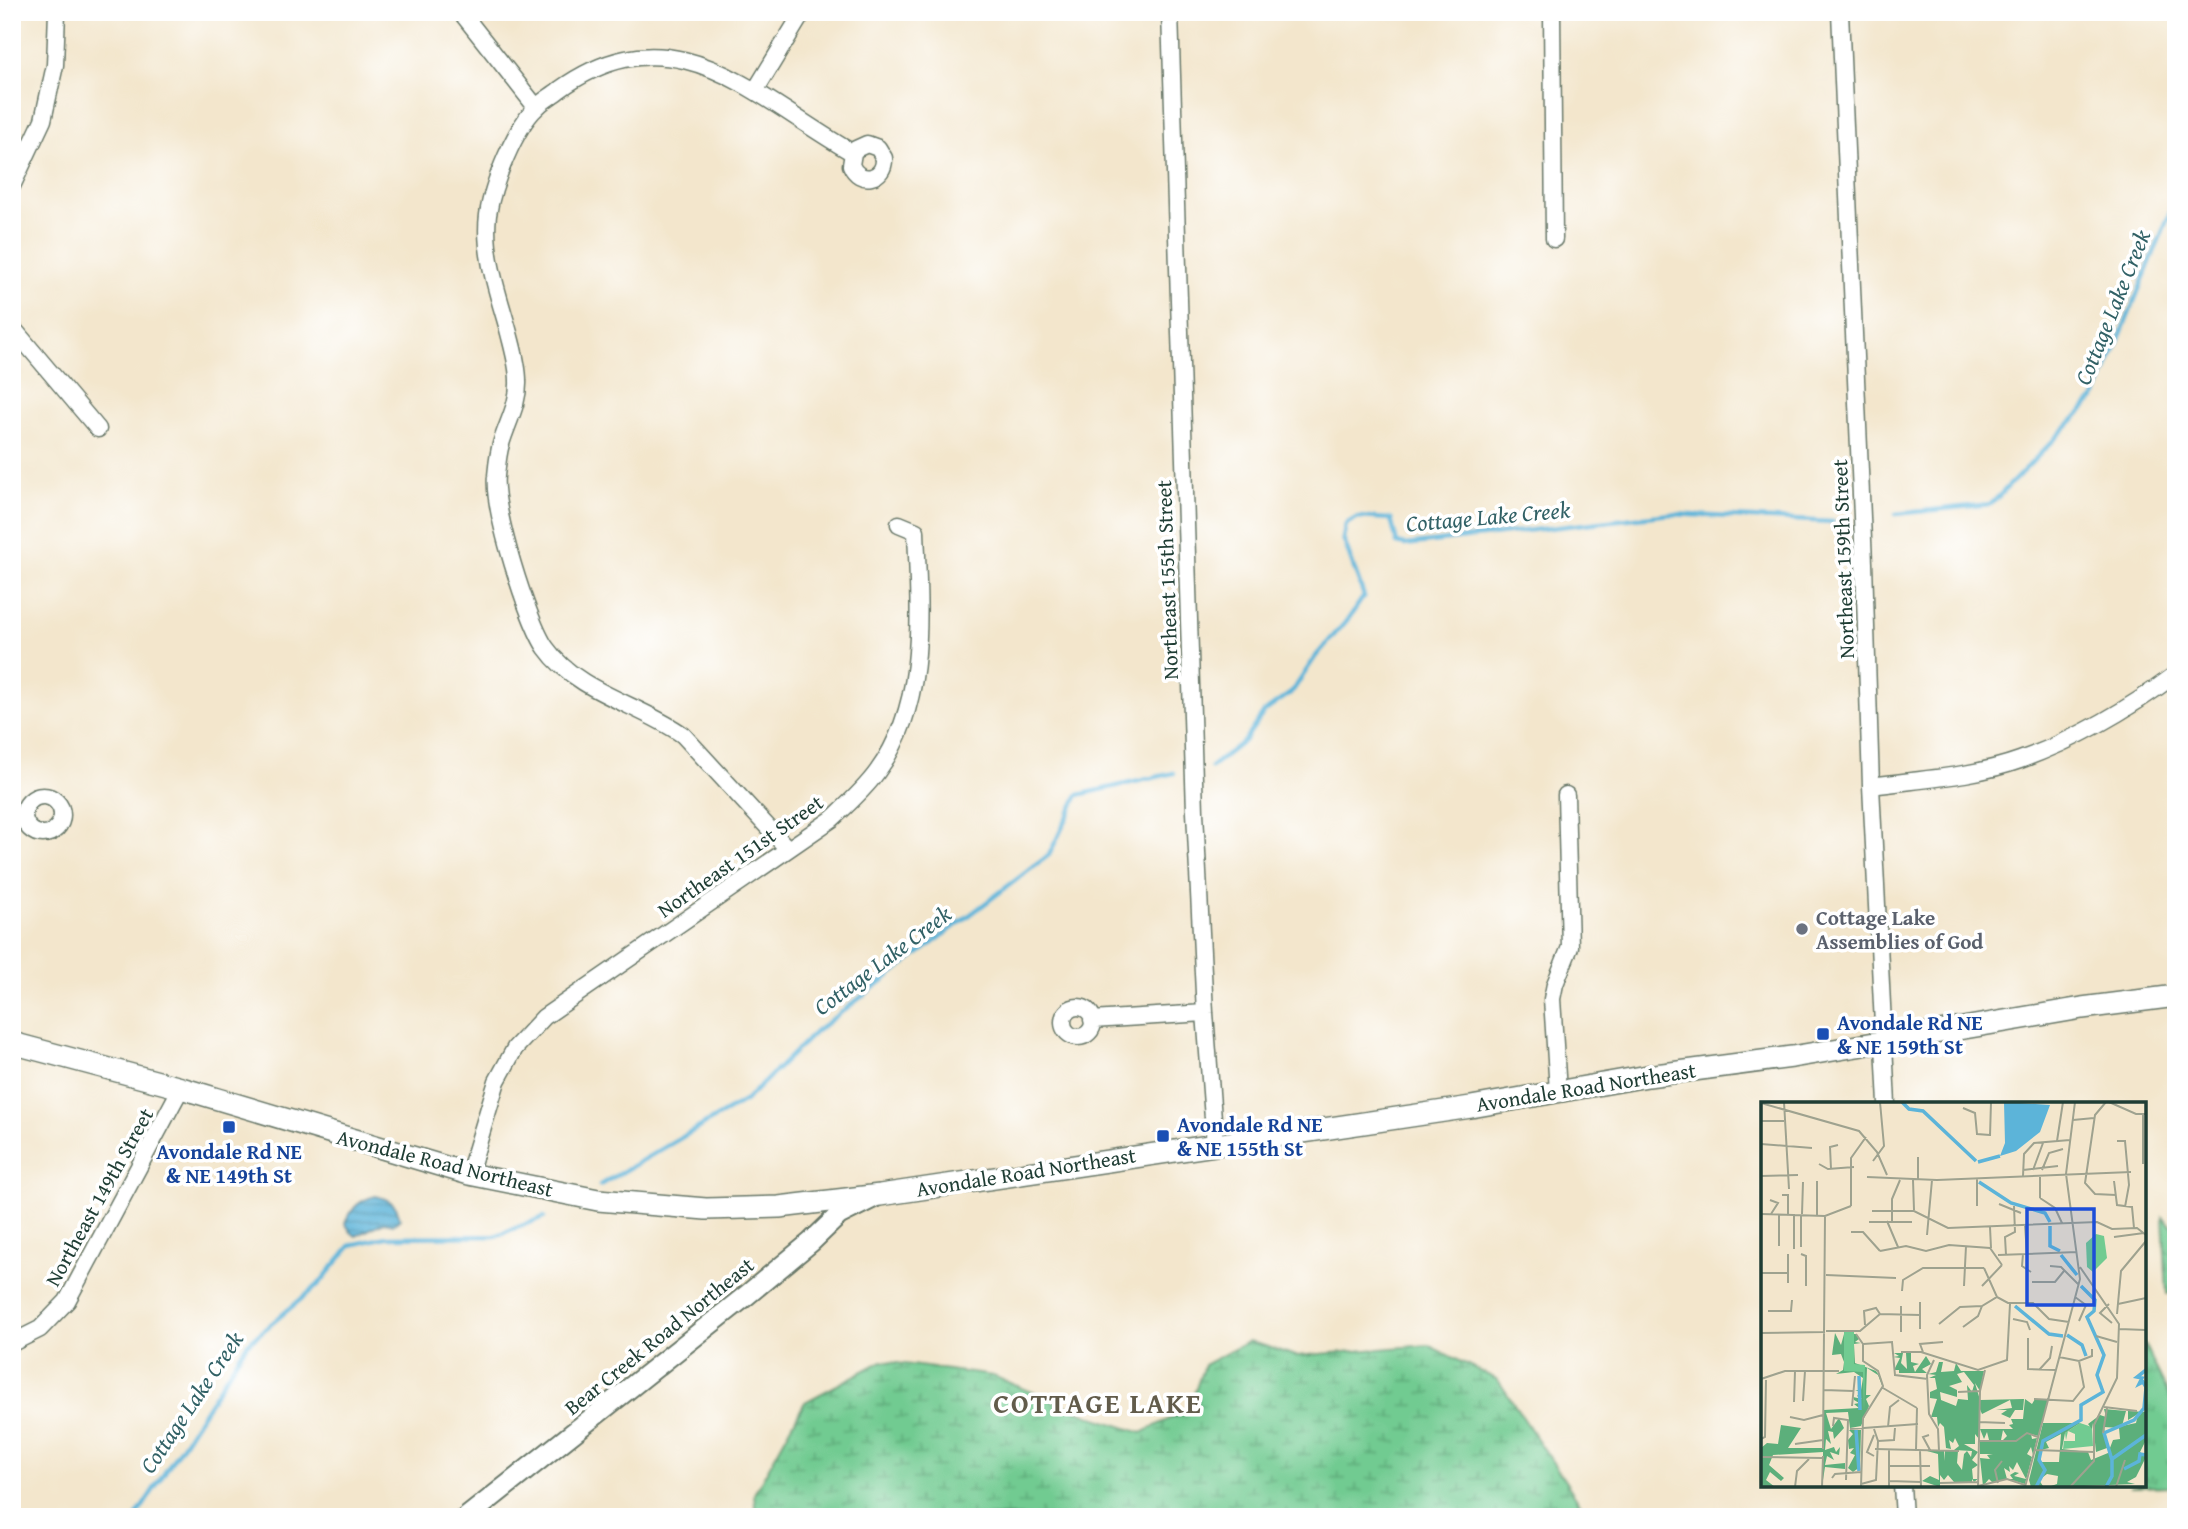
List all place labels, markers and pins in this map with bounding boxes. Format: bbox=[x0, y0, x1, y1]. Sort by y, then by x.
place label: Cottage Lake Assemblies of God bbox=[1816, 902, 1983, 957]
marker: Cottage Lake Assemblies of God bbox=[1794, 921, 1810, 937]
place label: Avondale Rd NE & NE 159th St bbox=[1837, 1007, 1983, 1062]
marker: Avondale Rd NE & NE 159th St bbox=[1815, 1026, 1831, 1042]
place label: Avondale Rd NE & NE 155th St bbox=[1177, 1109, 1323, 1164]
marker: Avondale Rd NE & NE 149th St bbox=[221, 1119, 237, 1135]
marker: Avondale Rd NE & NE 155th St bbox=[1155, 1128, 1171, 1144]
place label: Avondale Rd NE & NE 149th St bbox=[156, 1136, 302, 1191]

